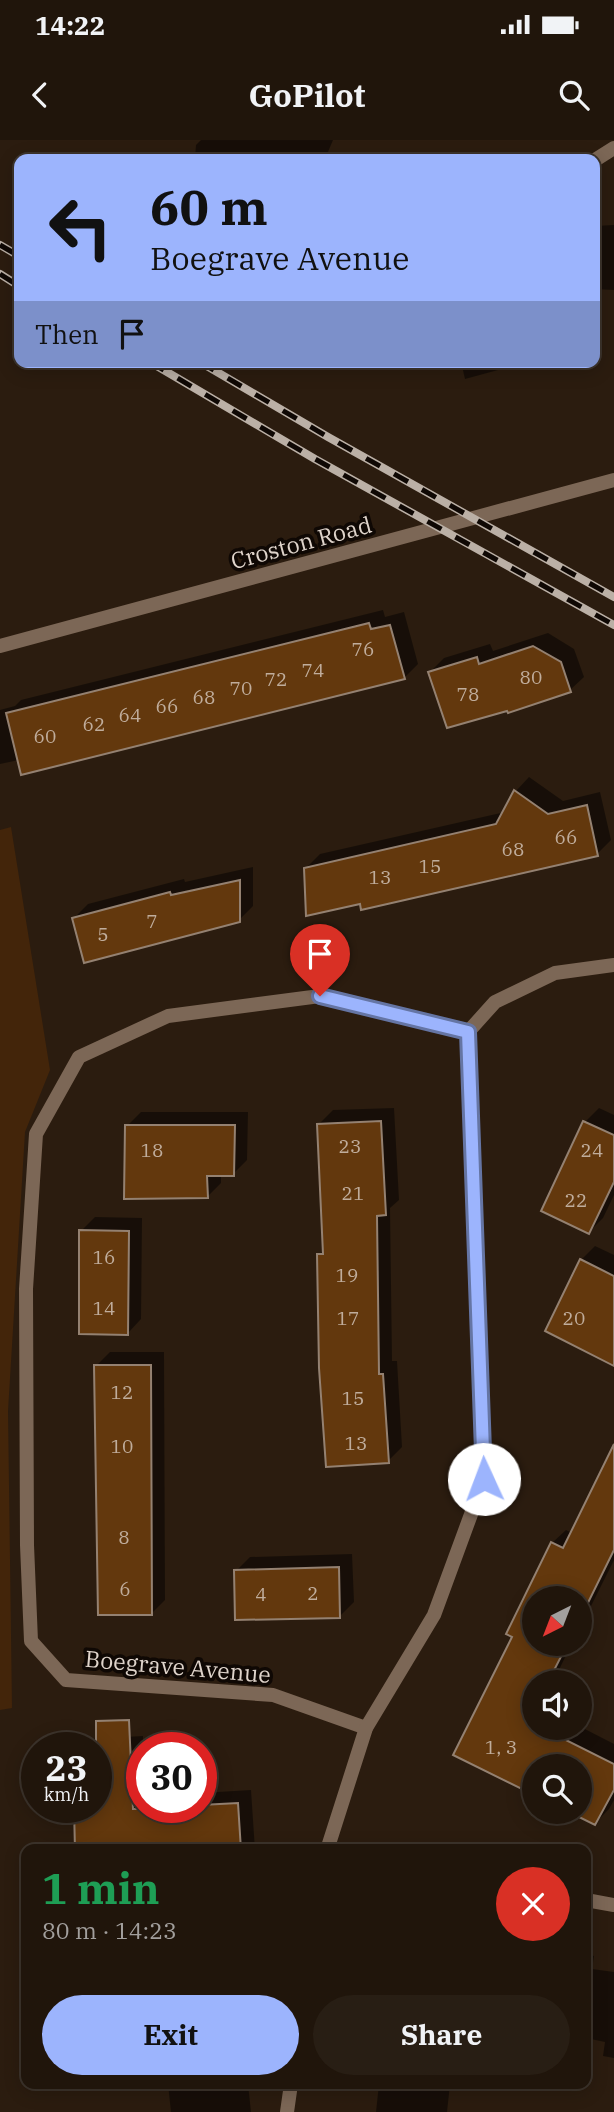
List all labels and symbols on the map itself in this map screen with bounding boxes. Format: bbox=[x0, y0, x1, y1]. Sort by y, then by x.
street label: Croston Road bbox=[227, 509, 375, 575]
house number: 76 bbox=[352, 637, 374, 661]
house number: 74 bbox=[302, 658, 324, 682]
house number: 80 bbox=[520, 665, 542, 689]
house number: 72 bbox=[265, 667, 287, 691]
house number: 70 bbox=[230, 676, 252, 700]
house number: 78 bbox=[457, 682, 479, 706]
house number: 68 bbox=[193, 685, 215, 709]
house number: 66 bbox=[156, 694, 178, 718]
house number: 64 bbox=[119, 703, 141, 727]
house number: 62 bbox=[83, 712, 105, 736]
house number: 60 bbox=[34, 724, 56, 748]
house number: 66 bbox=[555, 825, 577, 849]
house number: 68 bbox=[502, 837, 524, 861]
house number: 15 bbox=[419, 854, 441, 878]
house number: 13 bbox=[369, 865, 391, 889]
house number: 7 bbox=[146, 909, 158, 933]
house number: 5 bbox=[97, 922, 109, 946]
pin bbox=[290, 924, 350, 996]
house number: 23 bbox=[339, 1134, 361, 1158]
house number: 18 bbox=[141, 1138, 163, 1162]
house number: 24 bbox=[581, 1138, 603, 1162]
house number: 21 bbox=[342, 1181, 364, 1205]
house number: 22 bbox=[565, 1188, 587, 1212]
house number: 16 bbox=[93, 1245, 115, 1269]
house number: 19 bbox=[336, 1263, 358, 1287]
house number: 14 bbox=[93, 1296, 115, 1320]
house number: 17 bbox=[337, 1306, 359, 1330]
house number: 20 bbox=[563, 1306, 585, 1330]
house number: 12 bbox=[111, 1380, 133, 1404]
house number: 15 bbox=[342, 1386, 364, 1410]
house number: 13 bbox=[345, 1431, 367, 1455]
house number: 10 bbox=[111, 1434, 133, 1458]
position arrow bbox=[447, 1442, 521, 1516]
house number: 8 bbox=[118, 1525, 130, 1549]
house number: 6 bbox=[119, 1577, 131, 1601]
house number: 2 bbox=[307, 1581, 319, 1605]
house number: 4 bbox=[255, 1582, 267, 1606]
north arrow bbox=[522, 1586, 592, 1656]
street label: Boegrave Avenue bbox=[84, 1643, 272, 1689]
speed limit sign: 30 bbox=[126, 1732, 217, 1823]
house number: 1, 3 bbox=[485, 1735, 517, 1759]

